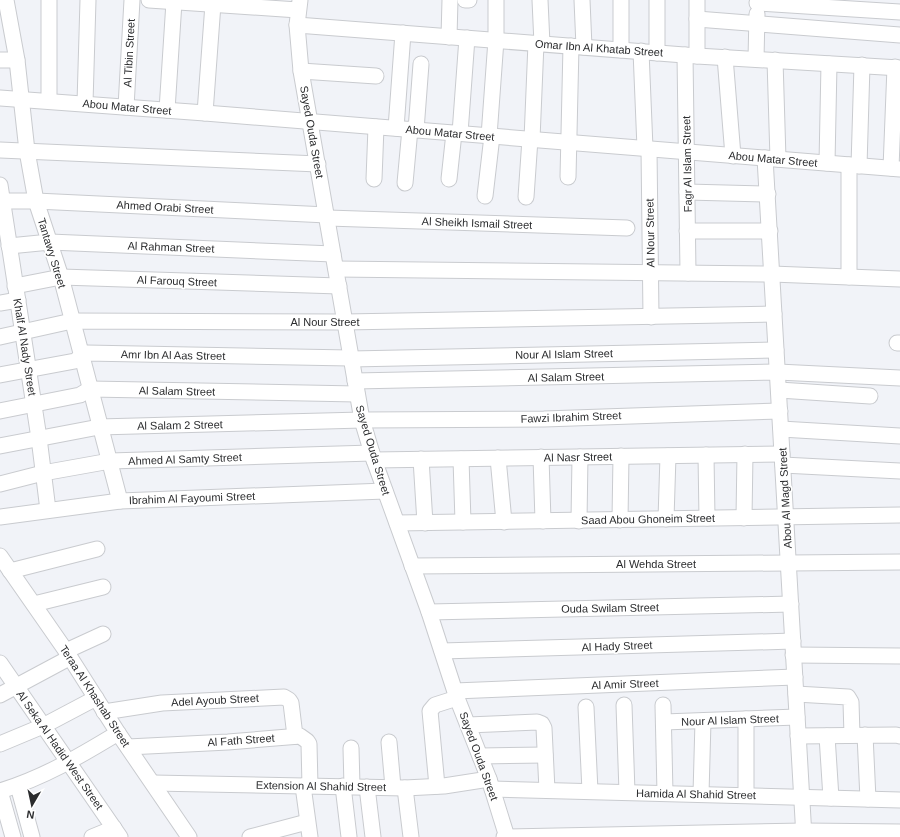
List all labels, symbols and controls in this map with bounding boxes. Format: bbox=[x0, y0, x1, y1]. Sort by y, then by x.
street label: Al Tibin Street bbox=[121, 18, 137, 88]
street label: Omar Ibn Al Khatab Street bbox=[535, 38, 663, 58]
street label: Sayed Ouda Street bbox=[298, 85, 326, 179]
street label: Abou Matar Street bbox=[82, 97, 172, 117]
street label: Fagr Al Islam Street bbox=[680, 116, 694, 212]
street label: Abou Matar Street bbox=[405, 123, 495, 143]
street label: Abou Matar Street bbox=[728, 149, 818, 169]
street label: Ahmed Orabi Street bbox=[116, 198, 214, 216]
street label: Al Nour Street bbox=[643, 198, 657, 268]
street label: Al Sheikh Ismail Street bbox=[421, 215, 533, 231]
street label: Tantawy Street bbox=[36, 216, 68, 290]
street label: Al Rahman Street bbox=[127, 239, 215, 255]
street label: Al Farouq Street bbox=[137, 274, 217, 288]
street label: Khalf Al Nady Street bbox=[11, 297, 39, 397]
street label: Al Nour Street bbox=[290, 316, 360, 328]
street label: Nour Al Islam Street bbox=[515, 347, 613, 361]
street label: Amr Ibn Al Aas Street bbox=[121, 348, 225, 362]
street label: Al Salam Street bbox=[528, 370, 604, 384]
street label: Al Salam Street bbox=[139, 384, 215, 398]
street label: Sayed Ouda Street bbox=[354, 404, 392, 496]
street label: Fawzi Ibrahim Street bbox=[520, 409, 622, 425]
street label: Al Salam 2 Street bbox=[137, 418, 223, 432]
street label: Abou Al Magd Street bbox=[776, 447, 794, 549]
street label: Al Nasr Street bbox=[544, 450, 612, 464]
street label: Ahmed Al Samty Street bbox=[128, 451, 242, 467]
street label: Ibrahim Al Fayoumi Street bbox=[129, 490, 255, 506]
street label: Saad Abou Ghoneim Street bbox=[581, 512, 715, 526]
street label: Al Wehda Street bbox=[616, 558, 696, 570]
street label: Ouda Swilam Street bbox=[561, 601, 659, 615]
street label: Al Hady Street bbox=[581, 639, 653, 653]
street label: Teraa Al Khashab Street bbox=[58, 643, 132, 749]
street label: Al Amir Street bbox=[591, 677, 659, 691]
street label: Al Seka Al Hadid West Street bbox=[14, 688, 106, 812]
street label: Adel Ayoub Street bbox=[171, 692, 259, 708]
street label: Sayed Ouda Street bbox=[457, 710, 501, 802]
street label: Nour Al Islam Street bbox=[681, 712, 779, 728]
street label: Al Fath Street bbox=[207, 732, 275, 748]
street label: Extension Al Shahid Street bbox=[256, 779, 386, 793]
north arrow bbox=[12, 785, 52, 825]
street label: Hamida Al Shahid Street bbox=[636, 787, 756, 801]
text: N bbox=[26, 808, 35, 821]

